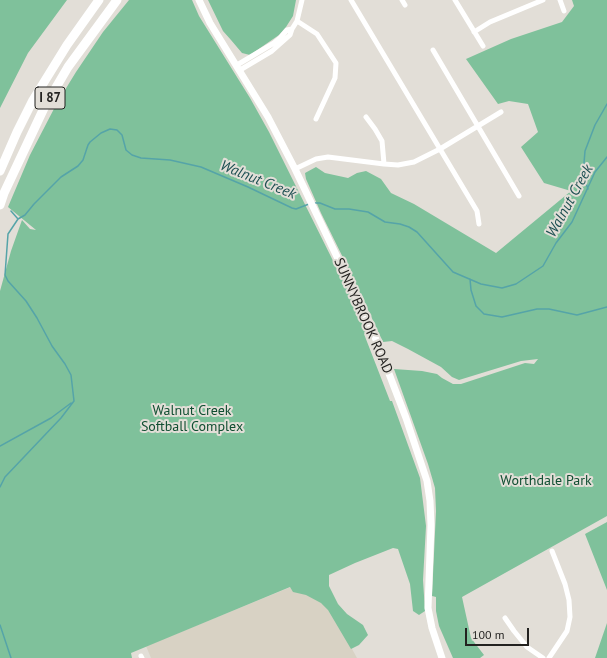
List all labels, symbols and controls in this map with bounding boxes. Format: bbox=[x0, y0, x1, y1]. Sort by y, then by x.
road number: I 87 bbox=[35, 87, 65, 109]
water label: Walnut Creek bbox=[217, 157, 299, 203]
water label: Walnut Creek bbox=[543, 162, 597, 240]
street label: SUNNYBROOK ROAD bbox=[330, 256, 396, 376]
park label: Walnut Creek Softball Complex bbox=[141, 403, 243, 436]
park label: Worthdale Park bbox=[500, 473, 592, 489]
scale bar bbox=[467, 620, 531, 646]
text: 100 m bbox=[472, 627, 505, 642]

